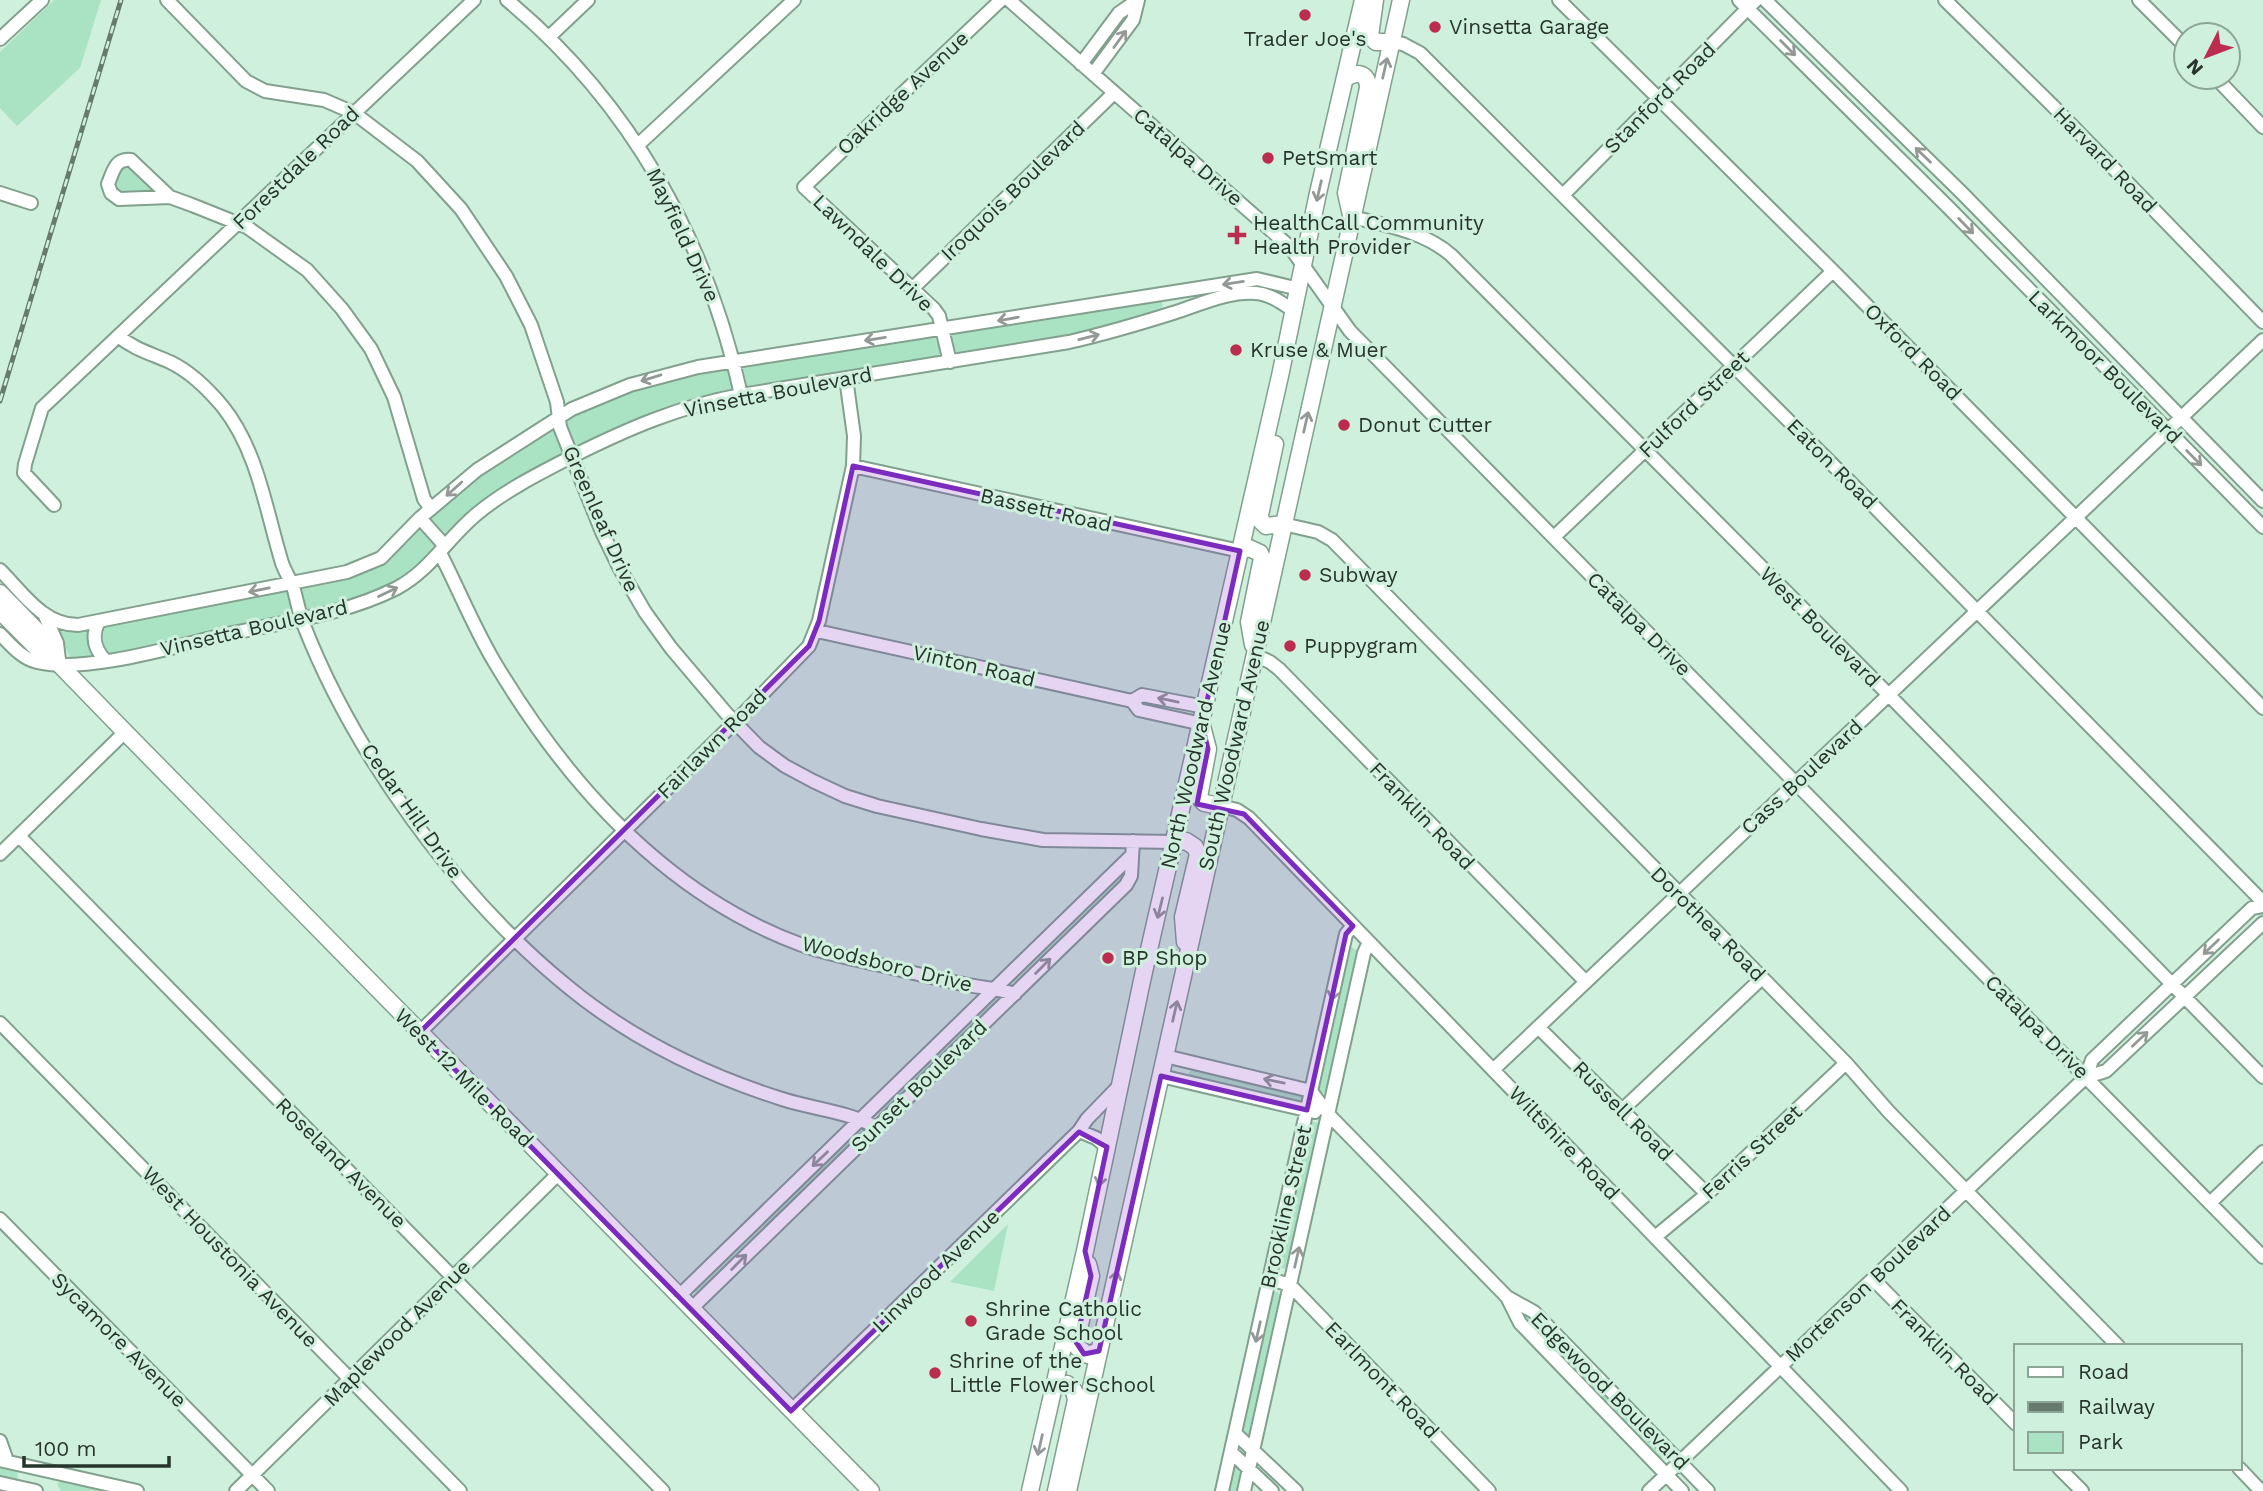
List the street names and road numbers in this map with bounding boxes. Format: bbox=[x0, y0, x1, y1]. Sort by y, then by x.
street label: Oakridge Avenue bbox=[832, 25, 974, 160]
street label: Stanford Road bbox=[1599, 37, 1721, 159]
street label: Forestdale Road bbox=[227, 101, 364, 234]
street label: Harvard Road bbox=[2048, 101, 2162, 218]
street label: Catalpa Drive bbox=[1128, 102, 1248, 211]
street label: Iroquois Boulevard bbox=[935, 115, 1090, 266]
street label: Mayfield Drive bbox=[642, 164, 725, 306]
street label: Lawndale Drive bbox=[808, 189, 939, 316]
street label: Larkmoor Boulevard bbox=[2023, 285, 2187, 449]
street label: Oxford Road bbox=[1860, 298, 1967, 405]
street label: Fulford Street bbox=[1633, 345, 1754, 463]
street label: Vinsetta Boulevard bbox=[682, 361, 874, 422]
street label: Eaton Road bbox=[1782, 413, 1883, 514]
street label: Greenleaf Drive bbox=[558, 442, 645, 596]
street label: Bassett Road bbox=[978, 482, 1114, 537]
street label: West Boulevard bbox=[1755, 561, 1886, 692]
street label: Catalpa Drive bbox=[1582, 566, 1697, 681]
street label: Vinsetta Boulevard bbox=[158, 594, 350, 661]
street label: South Woodward Avenue bbox=[1192, 617, 1275, 873]
street label: North Woodward Avenue bbox=[1155, 619, 1236, 871]
street label: Vinton Road bbox=[910, 639, 1038, 692]
street label: Fairlawn Road bbox=[652, 684, 772, 804]
street label: Cass Boulevard bbox=[1736, 714, 1868, 839]
street label: Cedar Hill Drive bbox=[356, 738, 468, 883]
street label: Franklin Road bbox=[1365, 756, 1480, 875]
street label: Dorothea Road bbox=[1646, 861, 1771, 986]
street label: Woodsboro Drive bbox=[799, 930, 975, 997]
street label: Catalpa Drive bbox=[1980, 969, 2095, 1084]
street label: West 12 Mile Road bbox=[390, 1003, 539, 1152]
street label: Sunset Boulevard bbox=[845, 1014, 992, 1157]
street label: Russell Road bbox=[1568, 1055, 1679, 1166]
street label: Wiltshire Road bbox=[1504, 1080, 1625, 1205]
street label: Roseland Avenue bbox=[271, 1092, 412, 1233]
street label: Ferris Street bbox=[1696, 1099, 1807, 1204]
street label: Brookline Street bbox=[1255, 1123, 1316, 1291]
street label: West Houstonia Avenue bbox=[137, 1161, 324, 1353]
street label: Mortenson Boulevard bbox=[1780, 1200, 1956, 1367]
street label: Linwood Avenue bbox=[867, 1204, 1004, 1338]
street label: Maplewood Avenue bbox=[318, 1254, 475, 1411]
street label: Sycamore Avenue bbox=[47, 1267, 192, 1412]
street label: Franklin Road bbox=[1886, 1293, 2003, 1410]
street label: Edgewood Boulevard bbox=[1526, 1306, 1695, 1475]
street label: Earlmont Road bbox=[1320, 1316, 1444, 1443]

